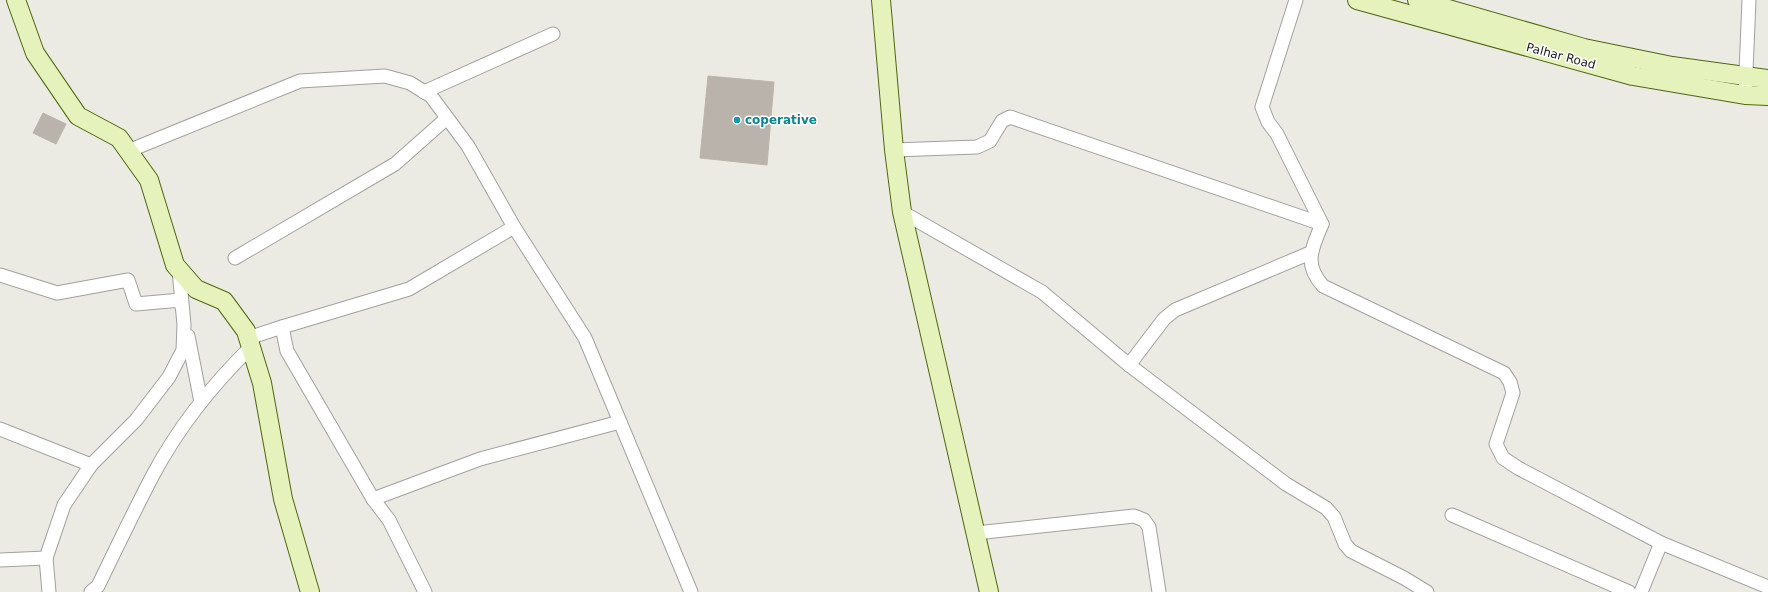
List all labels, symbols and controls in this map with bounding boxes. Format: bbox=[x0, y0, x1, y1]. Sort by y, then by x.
street label: Palhar Road bbox=[1525, 40, 1597, 72]
place label: coperative bbox=[745, 113, 817, 127]
marker: coperative bbox=[732, 115, 742, 125]

